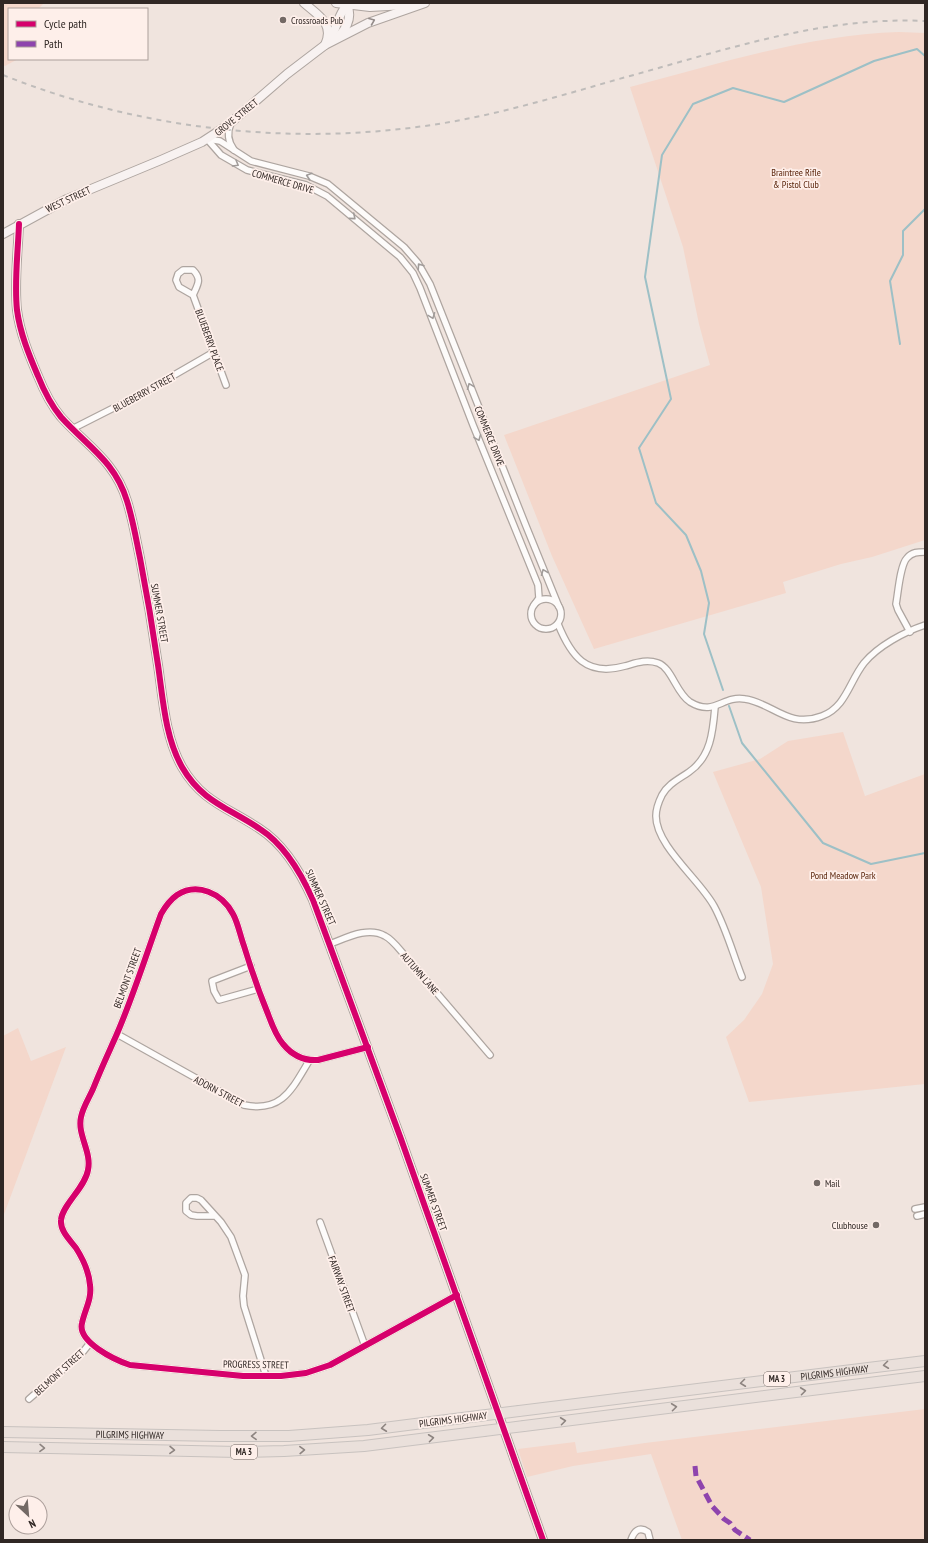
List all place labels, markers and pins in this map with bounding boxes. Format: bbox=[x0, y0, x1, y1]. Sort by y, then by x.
place label: Crossroads Pub bbox=[291, 14, 343, 27]
marker: Crossroads Pub bbox=[278, 15, 288, 25]
place label: Mail bbox=[825, 1177, 841, 1190]
marker: Mail bbox=[812, 1178, 822, 1188]
place label: Clubhouse bbox=[832, 1219, 868, 1232]
marker: Clubhouse bbox=[871, 1220, 881, 1230]

